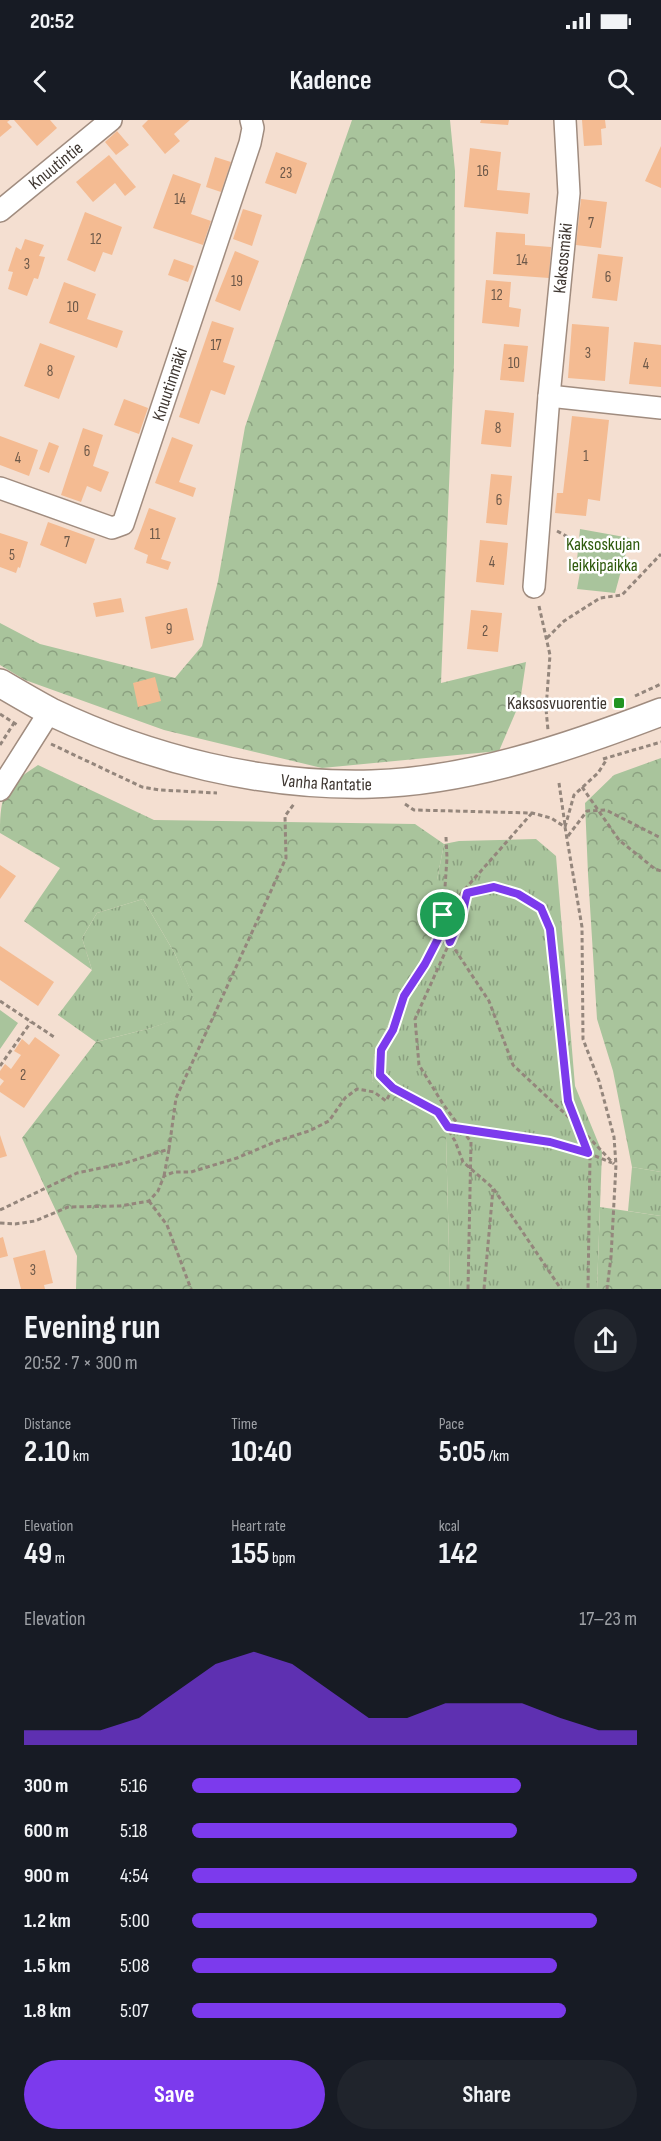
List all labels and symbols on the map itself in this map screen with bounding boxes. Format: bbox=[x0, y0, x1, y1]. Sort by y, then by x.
street label: Knuutintie bbox=[25, 137, 87, 194]
house number: 16 bbox=[477, 162, 489, 181]
house number: 23 bbox=[280, 164, 292, 183]
house number: 14 bbox=[174, 190, 186, 209]
house number: 7 bbox=[588, 214, 594, 233]
street label: Kaksosmäki bbox=[549, 222, 577, 295]
house number: 12 bbox=[90, 230, 102, 249]
house number: 14 bbox=[516, 251, 528, 270]
house number: 3 bbox=[24, 255, 30, 274]
house number: 6 bbox=[605, 268, 611, 287]
house number: 19 bbox=[231, 272, 243, 291]
house number: 12 bbox=[491, 286, 503, 305]
house number: 10 bbox=[67, 298, 79, 317]
house number: 17 bbox=[210, 336, 222, 355]
house number: 3 bbox=[585, 344, 591, 363]
street label: Knuutinmäki bbox=[148, 345, 192, 424]
house number: 10 bbox=[508, 354, 520, 373]
house number: 4 bbox=[643, 355, 649, 374]
house number: 8 bbox=[47, 362, 53, 381]
house number: 8 bbox=[495, 419, 501, 438]
house number: 6 bbox=[84, 442, 90, 461]
house number: 1 bbox=[583, 447, 589, 466]
house number: 4 bbox=[15, 449, 21, 468]
house number: 6 bbox=[496, 491, 502, 510]
house number: 11 bbox=[150, 525, 161, 544]
house number: 7 bbox=[64, 533, 70, 552]
park label: Kaksoskujan leikkipaikka bbox=[566, 534, 640, 576]
house number: 5 bbox=[9, 546, 15, 565]
house number: 4 bbox=[489, 553, 495, 572]
house number: 9 bbox=[166, 620, 172, 639]
house number: 2 bbox=[482, 622, 488, 641]
place label: Kaksosvuorentie bbox=[507, 693, 607, 714]
marker: Kaksosvuorentie bbox=[612, 696, 626, 710]
street label: Vanha Rantatie bbox=[280, 770, 372, 795]
pin bbox=[417, 889, 468, 940]
house number: 2 bbox=[20, 1066, 26, 1085]
house number: 3 bbox=[30, 1261, 36, 1280]

